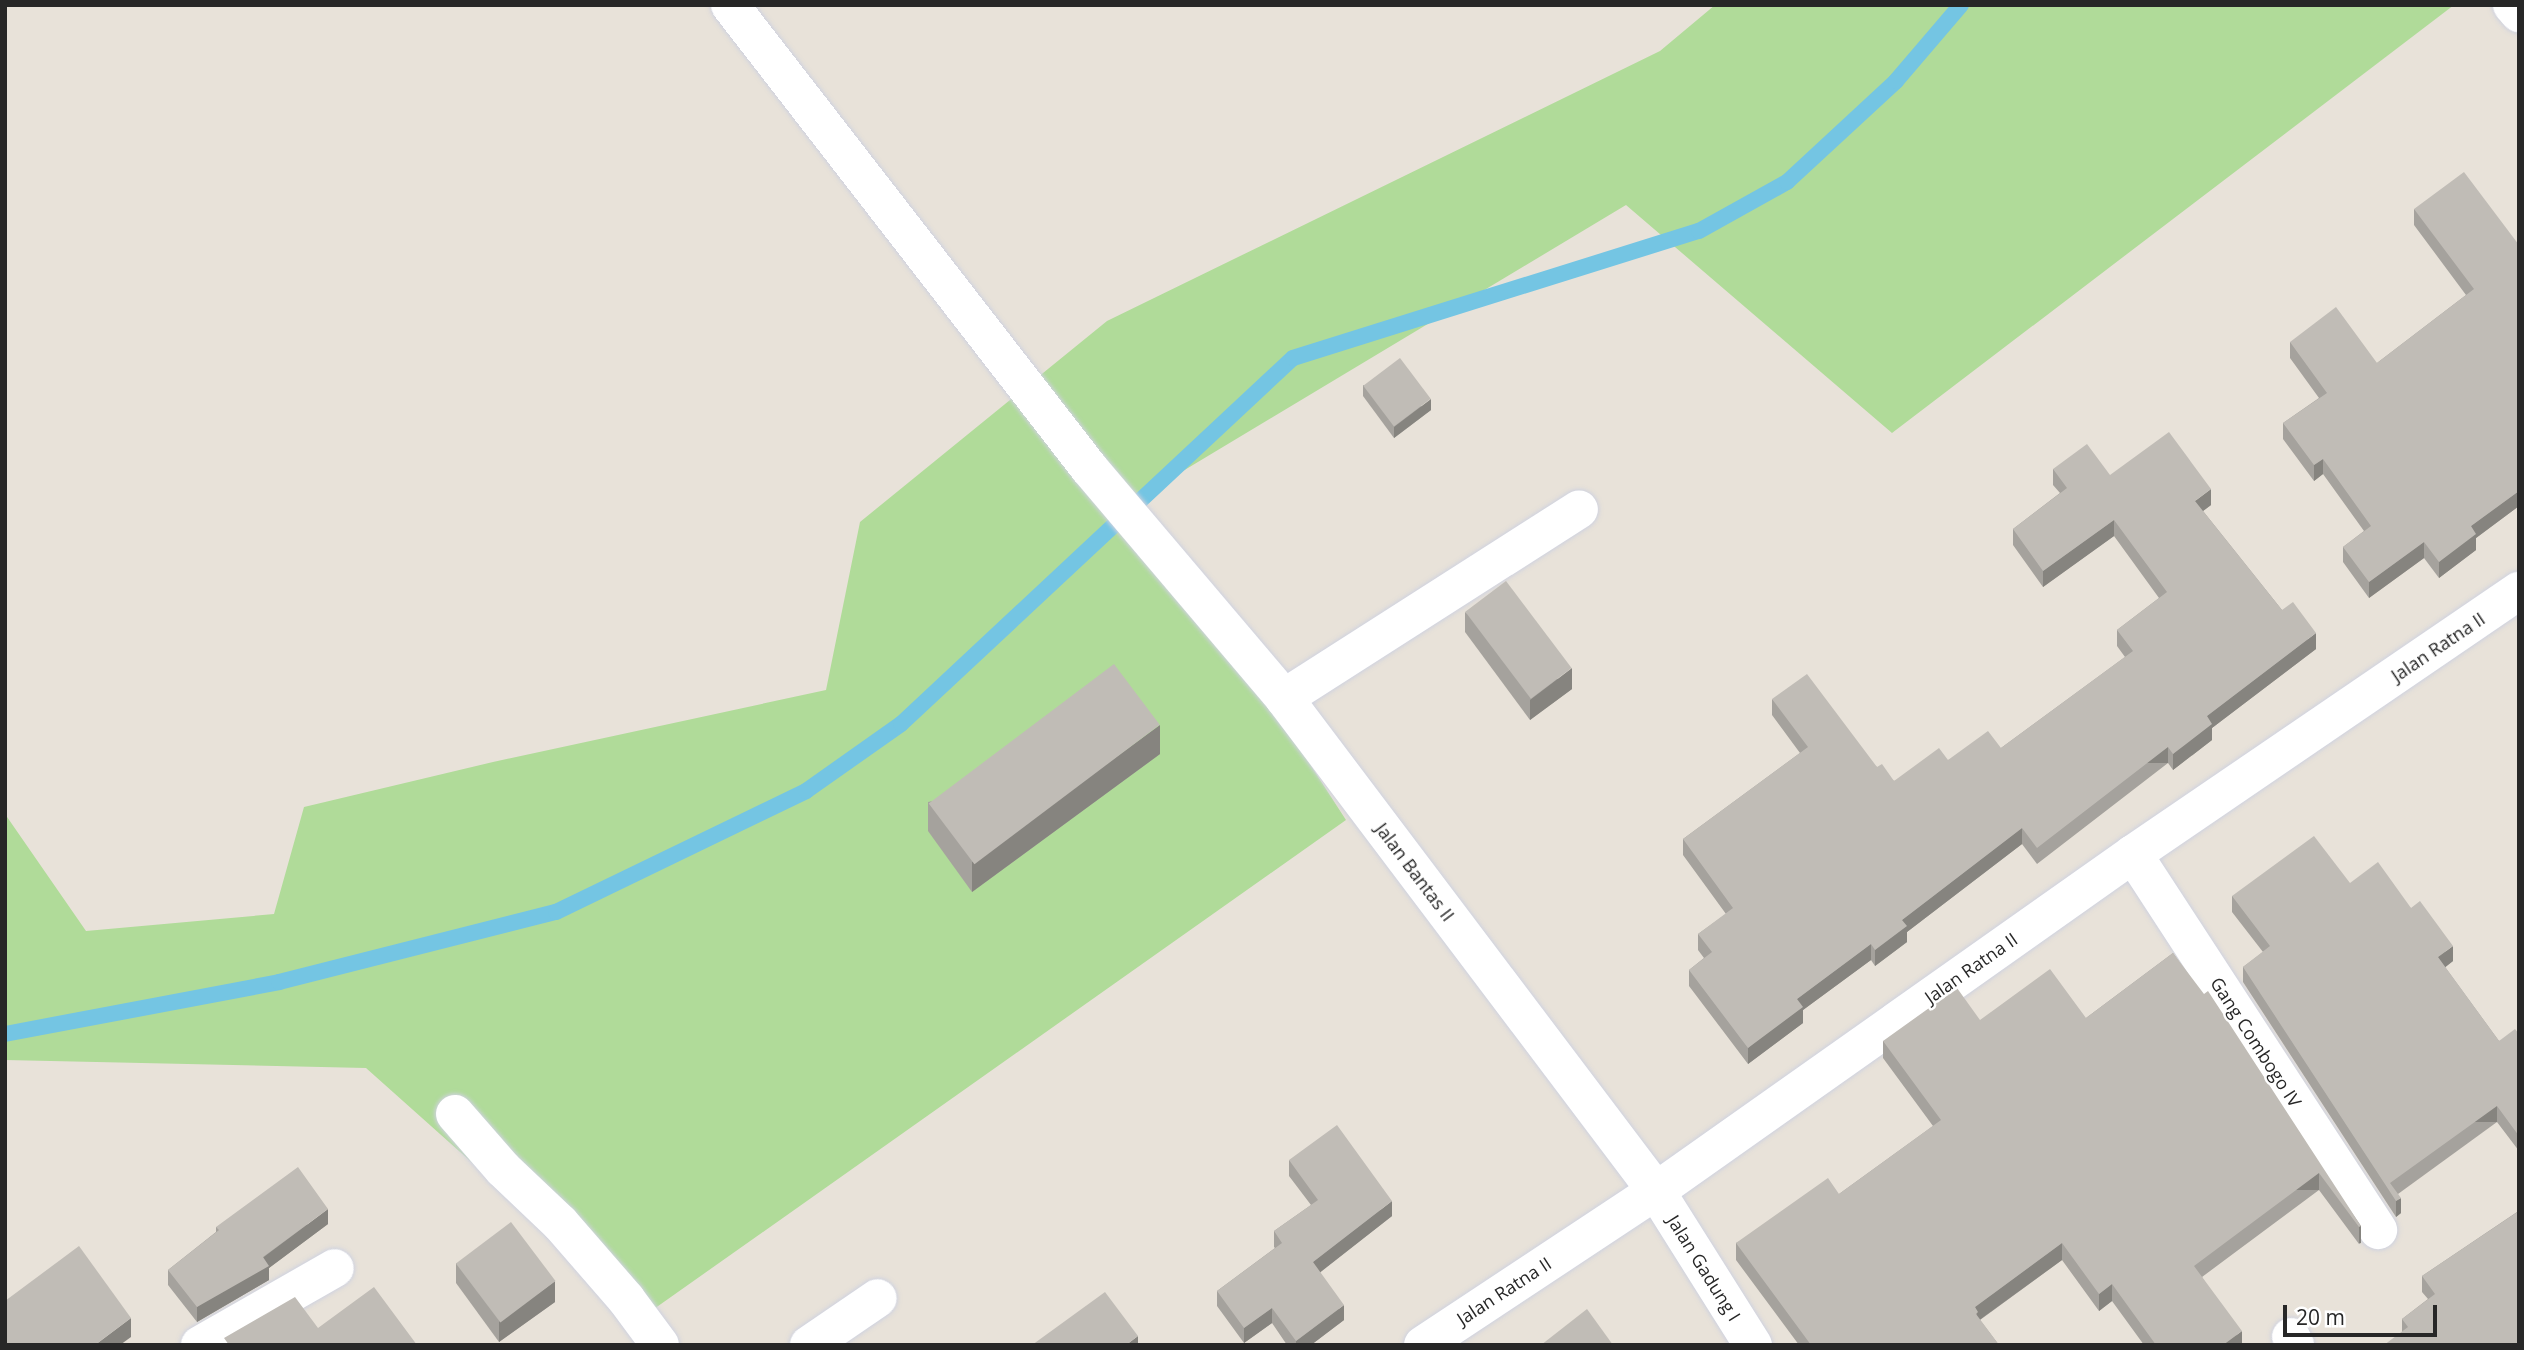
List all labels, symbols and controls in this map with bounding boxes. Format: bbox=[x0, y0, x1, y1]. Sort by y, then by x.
street label: Jalan Ratna II bbox=[2387, 608, 2489, 686]
street label: Jalan Bantas II bbox=[1371, 819, 1459, 925]
street label: Jalan Ratna II bbox=[1920, 928, 2022, 1008]
street label: Gang Combogo IV bbox=[2206, 973, 2306, 1111]
street label: Jalan Gadung I bbox=[1663, 1211, 1745, 1325]
street label: Jalan Ratna II bbox=[1453, 1252, 1555, 1330]
scale bar bbox=[2286, 1290, 2440, 1334]
text: 20 m bbox=[2296, 1303, 2345, 1331]

